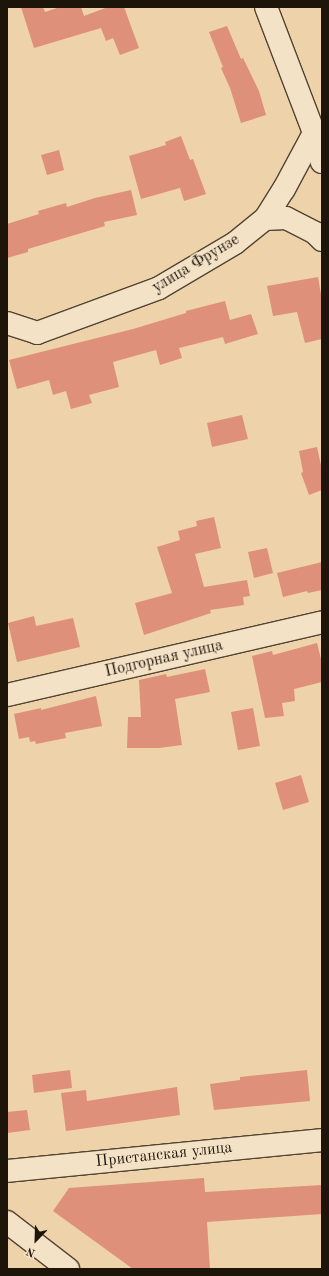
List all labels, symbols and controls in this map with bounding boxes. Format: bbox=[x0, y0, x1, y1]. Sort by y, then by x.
street label: улица Фрунзе bbox=[149, 230, 243, 298]
street label: Подгорная улица bbox=[103, 636, 225, 682]
street label: Пристанская улица bbox=[95, 1138, 233, 1172]
north arrow bbox=[16, 1220, 56, 1260]
text: N bbox=[25, 1245, 37, 1258]

